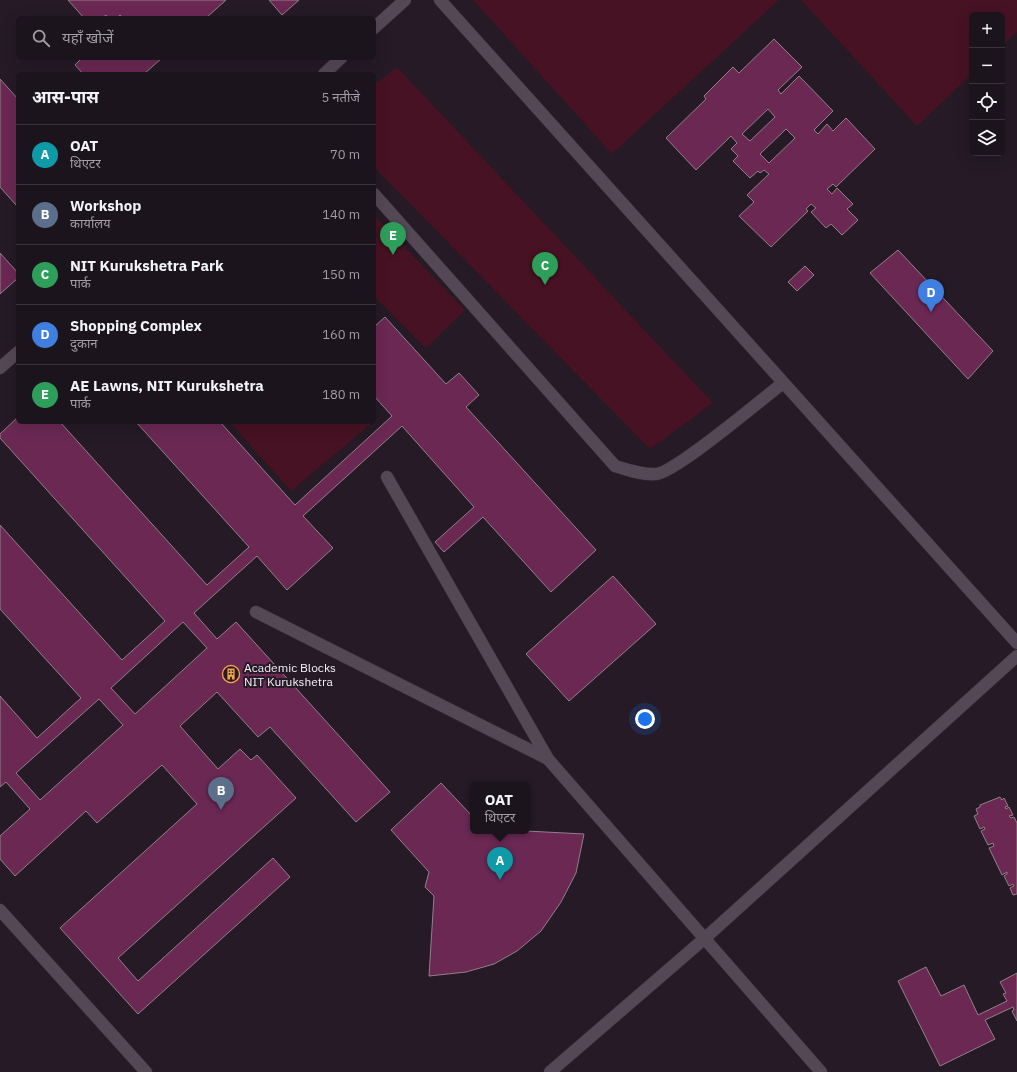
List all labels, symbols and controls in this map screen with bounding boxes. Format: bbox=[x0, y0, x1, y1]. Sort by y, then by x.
map controls bbox=[969, 12, 1005, 156]
button: + bbox=[969, 12, 1005, 48]
search box bbox=[16, 16, 376, 60]
icon: search bbox=[30, 27, 52, 49]
text: यहाँ खोजें bbox=[62, 28, 113, 47]
button: − bbox=[969, 48, 1005, 84]
button: locate bbox=[969, 84, 1005, 120]
text: आस-पास bbox=[32, 86, 99, 108]
text: 5 नतीजे bbox=[321, 89, 360, 106]
button: layers bbox=[969, 120, 1005, 156]
text: OAT bbox=[70, 136, 98, 155]
text: A bbox=[41, 146, 49, 163]
text: 70 m bbox=[330, 146, 360, 163]
text: थिएटर bbox=[70, 155, 101, 172]
text: Workshop bbox=[70, 196, 141, 215]
text: B bbox=[41, 206, 49, 223]
text: 140 m bbox=[322, 206, 360, 223]
text: कार्यालय bbox=[70, 215, 111, 232]
pin: E bbox=[380, 222, 406, 255]
pin: C bbox=[532, 252, 558, 285]
text: NIT Kurukshetra Park bbox=[70, 256, 224, 275]
text: C bbox=[41, 266, 49, 283]
text: 150 m bbox=[322, 266, 360, 283]
text: पार्क bbox=[70, 275, 91, 292]
pin: D bbox=[918, 279, 944, 312]
text: Shopping Complex bbox=[70, 316, 202, 335]
text: D bbox=[40, 326, 50, 343]
text: 160 m bbox=[322, 326, 360, 343]
text: दुकान bbox=[70, 335, 97, 352]
text: AE Lawns, NIT Kurukshetra bbox=[70, 376, 264, 395]
text: E bbox=[41, 386, 49, 403]
text: 180 m bbox=[322, 386, 360, 403]
text: पार्क bbox=[70, 395, 91, 412]
place label: Academic Blocks NIT Kurukshetra bbox=[244, 660, 336, 689]
building icon: Academic Blocks NIT Kurukshetra bbox=[221, 664, 241, 684]
your location bbox=[635, 709, 655, 729]
pin: B bbox=[208, 777, 234, 810]
popup bbox=[470, 782, 530, 834]
text: OAT bbox=[485, 790, 513, 809]
text: थिएटर bbox=[485, 809, 515, 826]
pin: A bbox=[487, 847, 513, 880]

